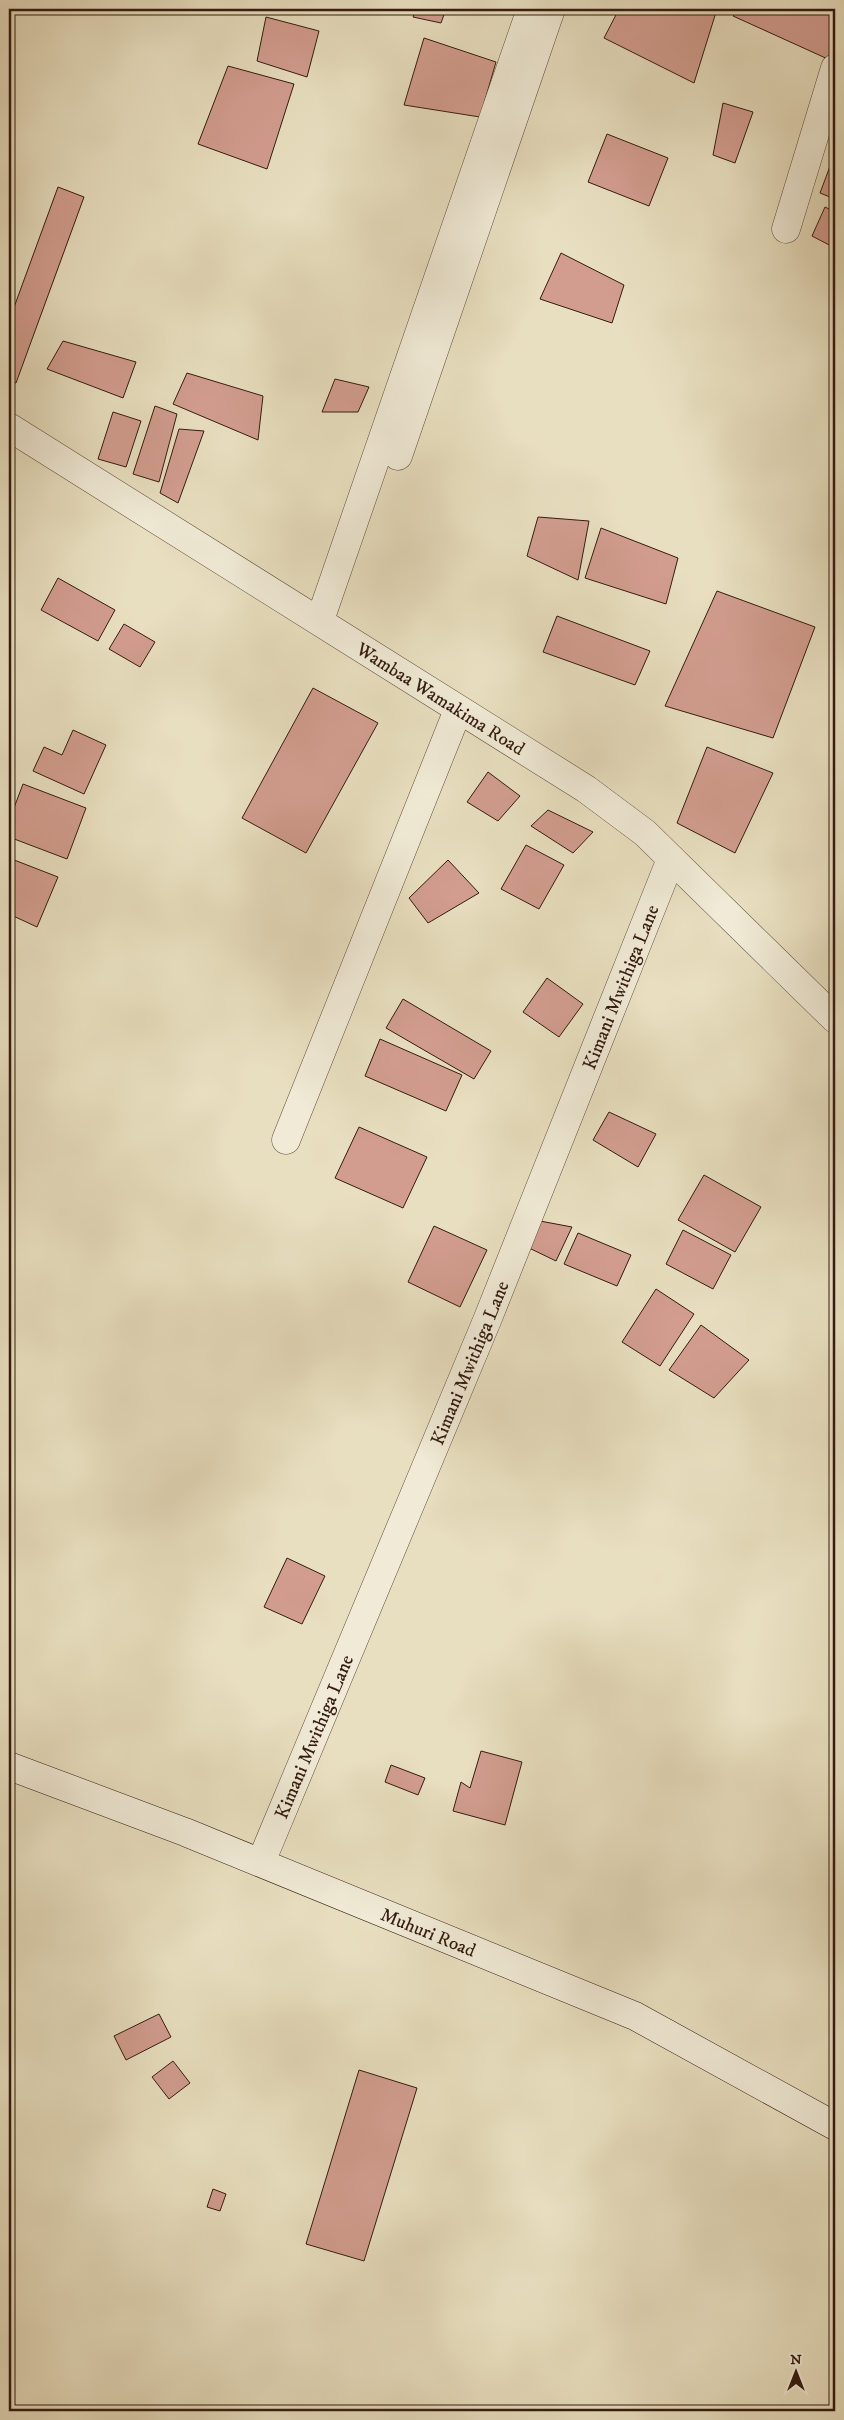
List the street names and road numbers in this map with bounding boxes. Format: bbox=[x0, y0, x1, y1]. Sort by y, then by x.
street label: Wambaa Wamakima Road bbox=[351, 637, 529, 761]
street label: Kimani Mwithiga Lane bbox=[578, 901, 665, 1073]
street label: Kimani Mwithiga Lane bbox=[426, 1278, 515, 1449]
street label: Kimani Mwithiga Lane bbox=[270, 1652, 359, 1822]
street label: Muhuri Road bbox=[377, 1903, 479, 1963]

